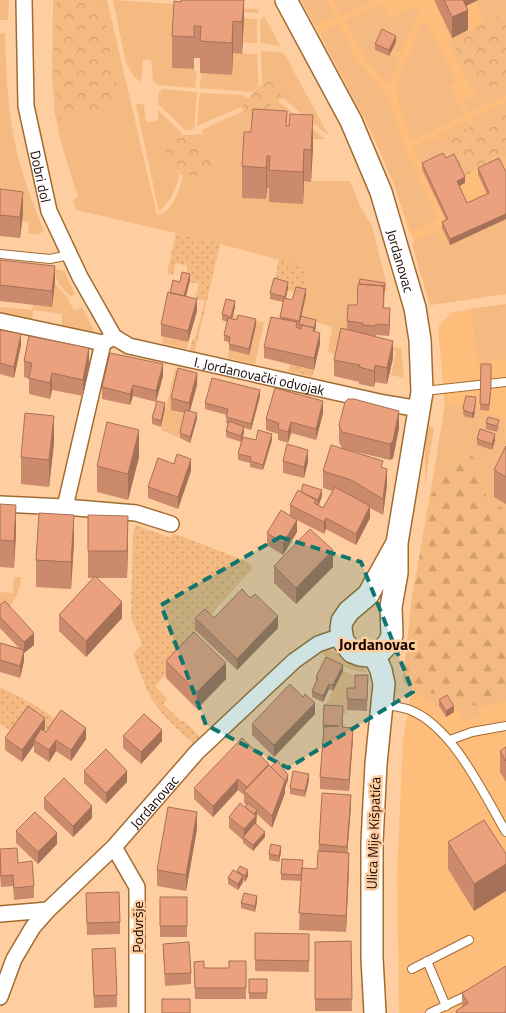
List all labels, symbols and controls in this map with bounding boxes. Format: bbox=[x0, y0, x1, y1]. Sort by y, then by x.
street label: Dobri dol bbox=[25, 148, 57, 204]
street label: Jordanovac bbox=[382, 227, 420, 295]
street label: I. Jordanovački odvojak bbox=[192, 350, 327, 400]
district label: Jordanovac bbox=[339, 632, 415, 656]
street label: Jordanovac bbox=[124, 770, 183, 833]
street label: Ulica Mije Kišpatića bbox=[361, 776, 385, 890]
street label: Podvršje bbox=[127, 901, 148, 953]

